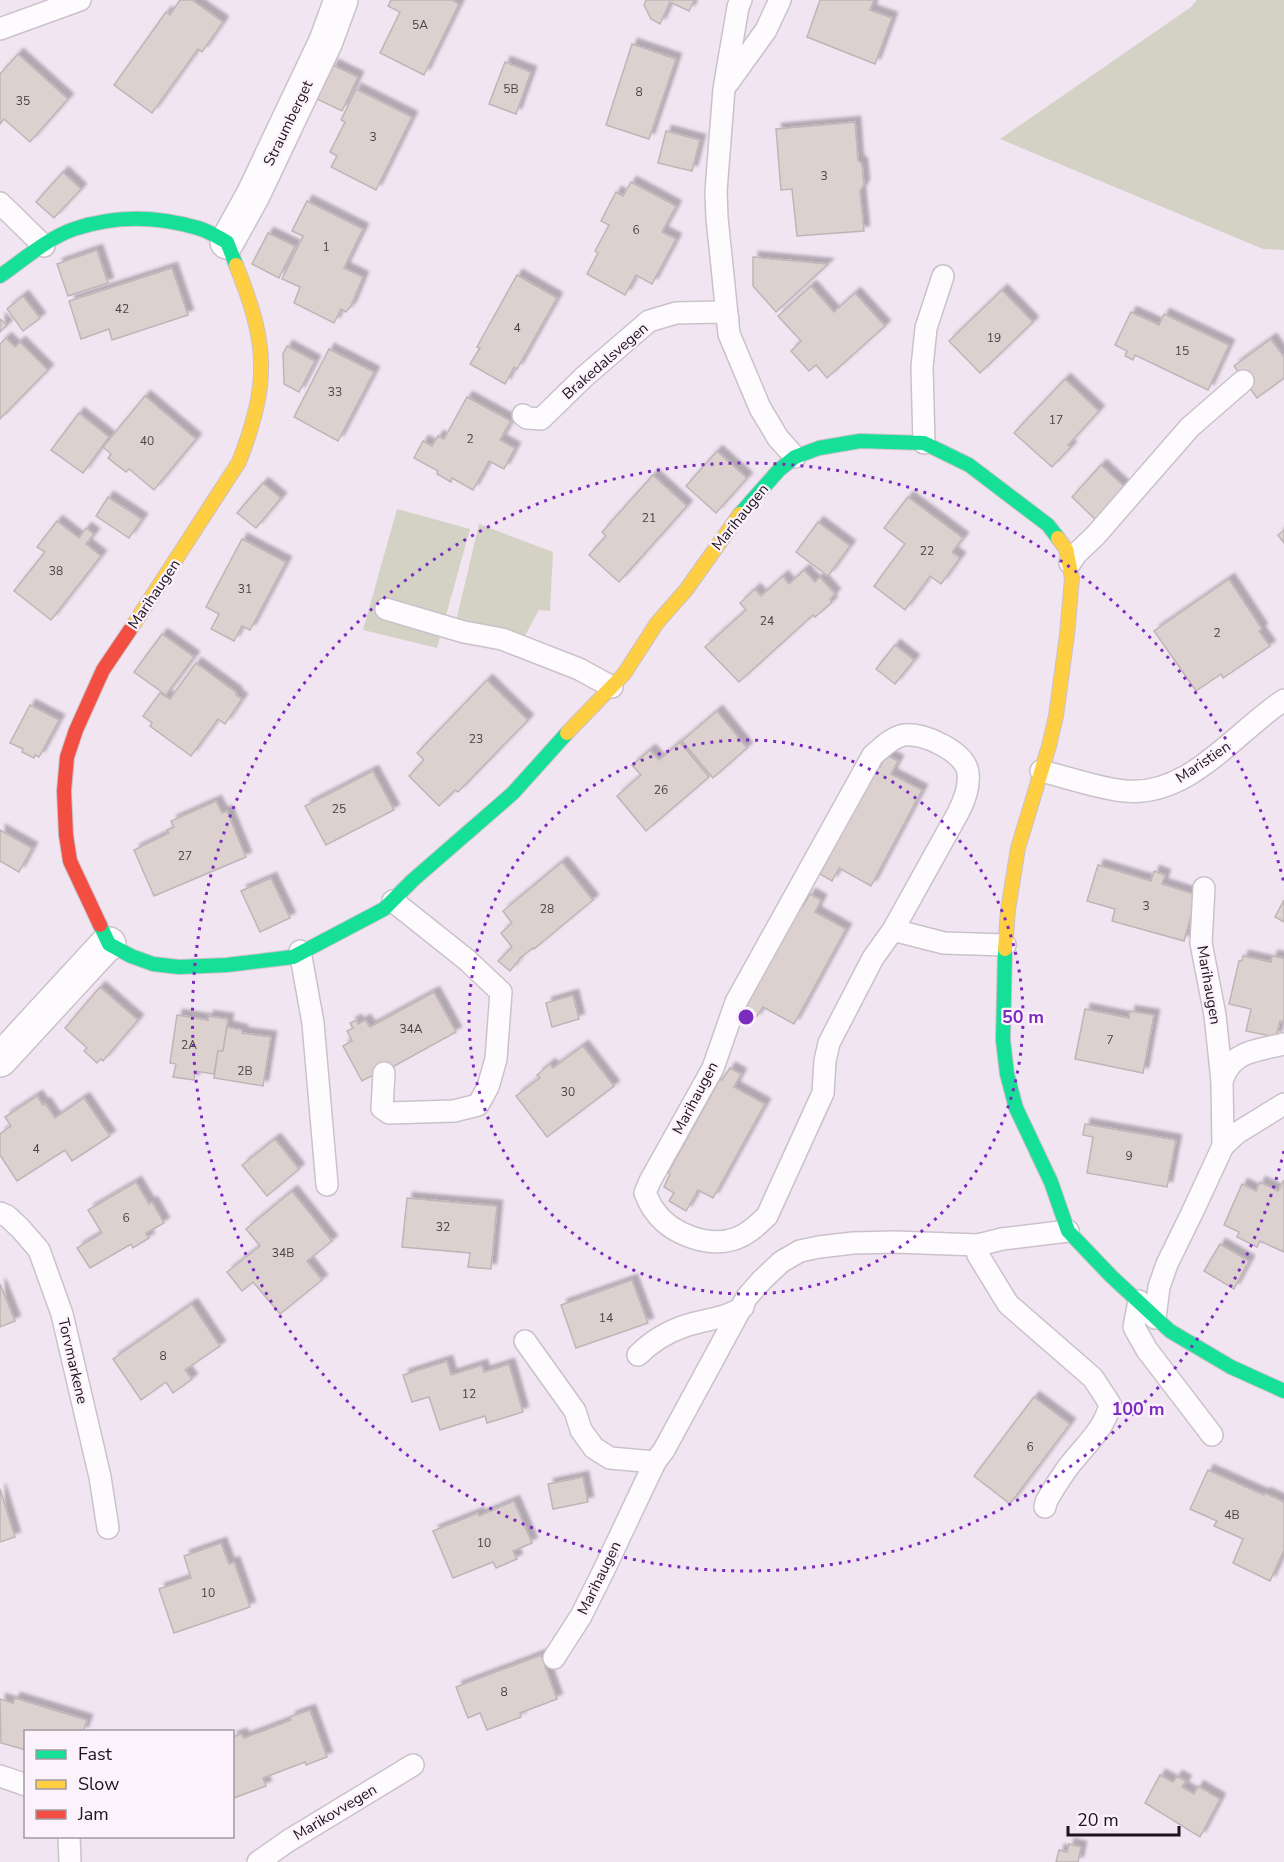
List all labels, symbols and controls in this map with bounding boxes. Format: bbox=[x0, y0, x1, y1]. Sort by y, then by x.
house number: 5A bbox=[412, 17, 428, 33]
street label: Straumberget bbox=[259, 76, 318, 169]
house number: 5B bbox=[503, 81, 519, 97]
house number: 8 bbox=[635, 84, 643, 100]
house number: 35 bbox=[16, 93, 30, 109]
house number: 3 bbox=[369, 129, 377, 145]
house number: 3 bbox=[820, 168, 828, 184]
house number: 6 bbox=[632, 222, 640, 238]
house number: 1 bbox=[322, 239, 330, 255]
house number: 42 bbox=[115, 301, 129, 317]
street label: Brakedalsvegen bbox=[558, 318, 652, 404]
house number: 4 bbox=[513, 320, 521, 336]
house number: 19 bbox=[987, 330, 1001, 346]
house number: 15 bbox=[1175, 343, 1189, 359]
house number: 33 bbox=[328, 384, 342, 400]
house number: 17 bbox=[1049, 412, 1063, 428]
house number: 2 bbox=[466, 431, 474, 447]
house number: 40 bbox=[140, 433, 154, 449]
street label: Marihaugen bbox=[707, 480, 773, 554]
house number: 21 bbox=[642, 510, 656, 526]
house number: 22 bbox=[920, 543, 934, 559]
street label: Marihaugen bbox=[123, 555, 185, 633]
house number: 38 bbox=[49, 563, 63, 579]
house number: 31 bbox=[238, 581, 252, 597]
house number: 24 bbox=[760, 613, 774, 629]
house number: 2 bbox=[1213, 625, 1221, 641]
house number: 23 bbox=[469, 731, 483, 747]
street label: Maristien bbox=[1172, 736, 1234, 788]
house number: 26 bbox=[654, 782, 668, 798]
house number: 25 bbox=[332, 801, 346, 817]
house number: 27 bbox=[178, 848, 192, 864]
house number: 3 bbox=[1142, 898, 1150, 914]
house number: 28 bbox=[540, 901, 554, 917]
street label: Marihaugen bbox=[1192, 944, 1226, 1026]
text: 50 m bbox=[1002, 1005, 1044, 1029]
centre of rings bbox=[736, 1007, 756, 1027]
house number: 34A bbox=[399, 1021, 423, 1037]
house number: 7 bbox=[1106, 1032, 1114, 1048]
house number: 2A bbox=[181, 1037, 197, 1053]
street label: Marihaugen bbox=[667, 1058, 723, 1138]
house number: 2B bbox=[237, 1063, 253, 1079]
house number: 30 bbox=[561, 1084, 575, 1100]
house number: 4 bbox=[32, 1141, 40, 1157]
house number: 9 bbox=[1125, 1148, 1133, 1164]
house number: 6 bbox=[122, 1210, 130, 1226]
house number: 32 bbox=[436, 1219, 450, 1235]
house number: 34B bbox=[272, 1245, 294, 1261]
house number: 14 bbox=[599, 1310, 613, 1326]
street label: Torvmarkene bbox=[53, 1316, 93, 1406]
house number: 8 bbox=[159, 1348, 167, 1364]
house number: 12 bbox=[462, 1386, 476, 1402]
text: 100 m bbox=[1111, 1397, 1165, 1421]
house number: 6 bbox=[1026, 1439, 1034, 1455]
house number: 4B bbox=[1224, 1507, 1240, 1523]
house number: 10 bbox=[477, 1535, 491, 1551]
street label: Marihaugen bbox=[573, 1538, 625, 1618]
house number: 10 bbox=[201, 1585, 215, 1601]
house number: 8 bbox=[500, 1684, 508, 1700]
legend bbox=[24, 1730, 234, 1838]
text: Fast bbox=[78, 1742, 113, 1766]
text: Slow bbox=[78, 1772, 119, 1796]
street label: Marikovvegen bbox=[290, 1779, 380, 1845]
scale bar bbox=[1068, 1799, 1179, 1837]
text: Jam bbox=[77, 1802, 109, 1826]
text: 20 m bbox=[1077, 1808, 1119, 1832]

